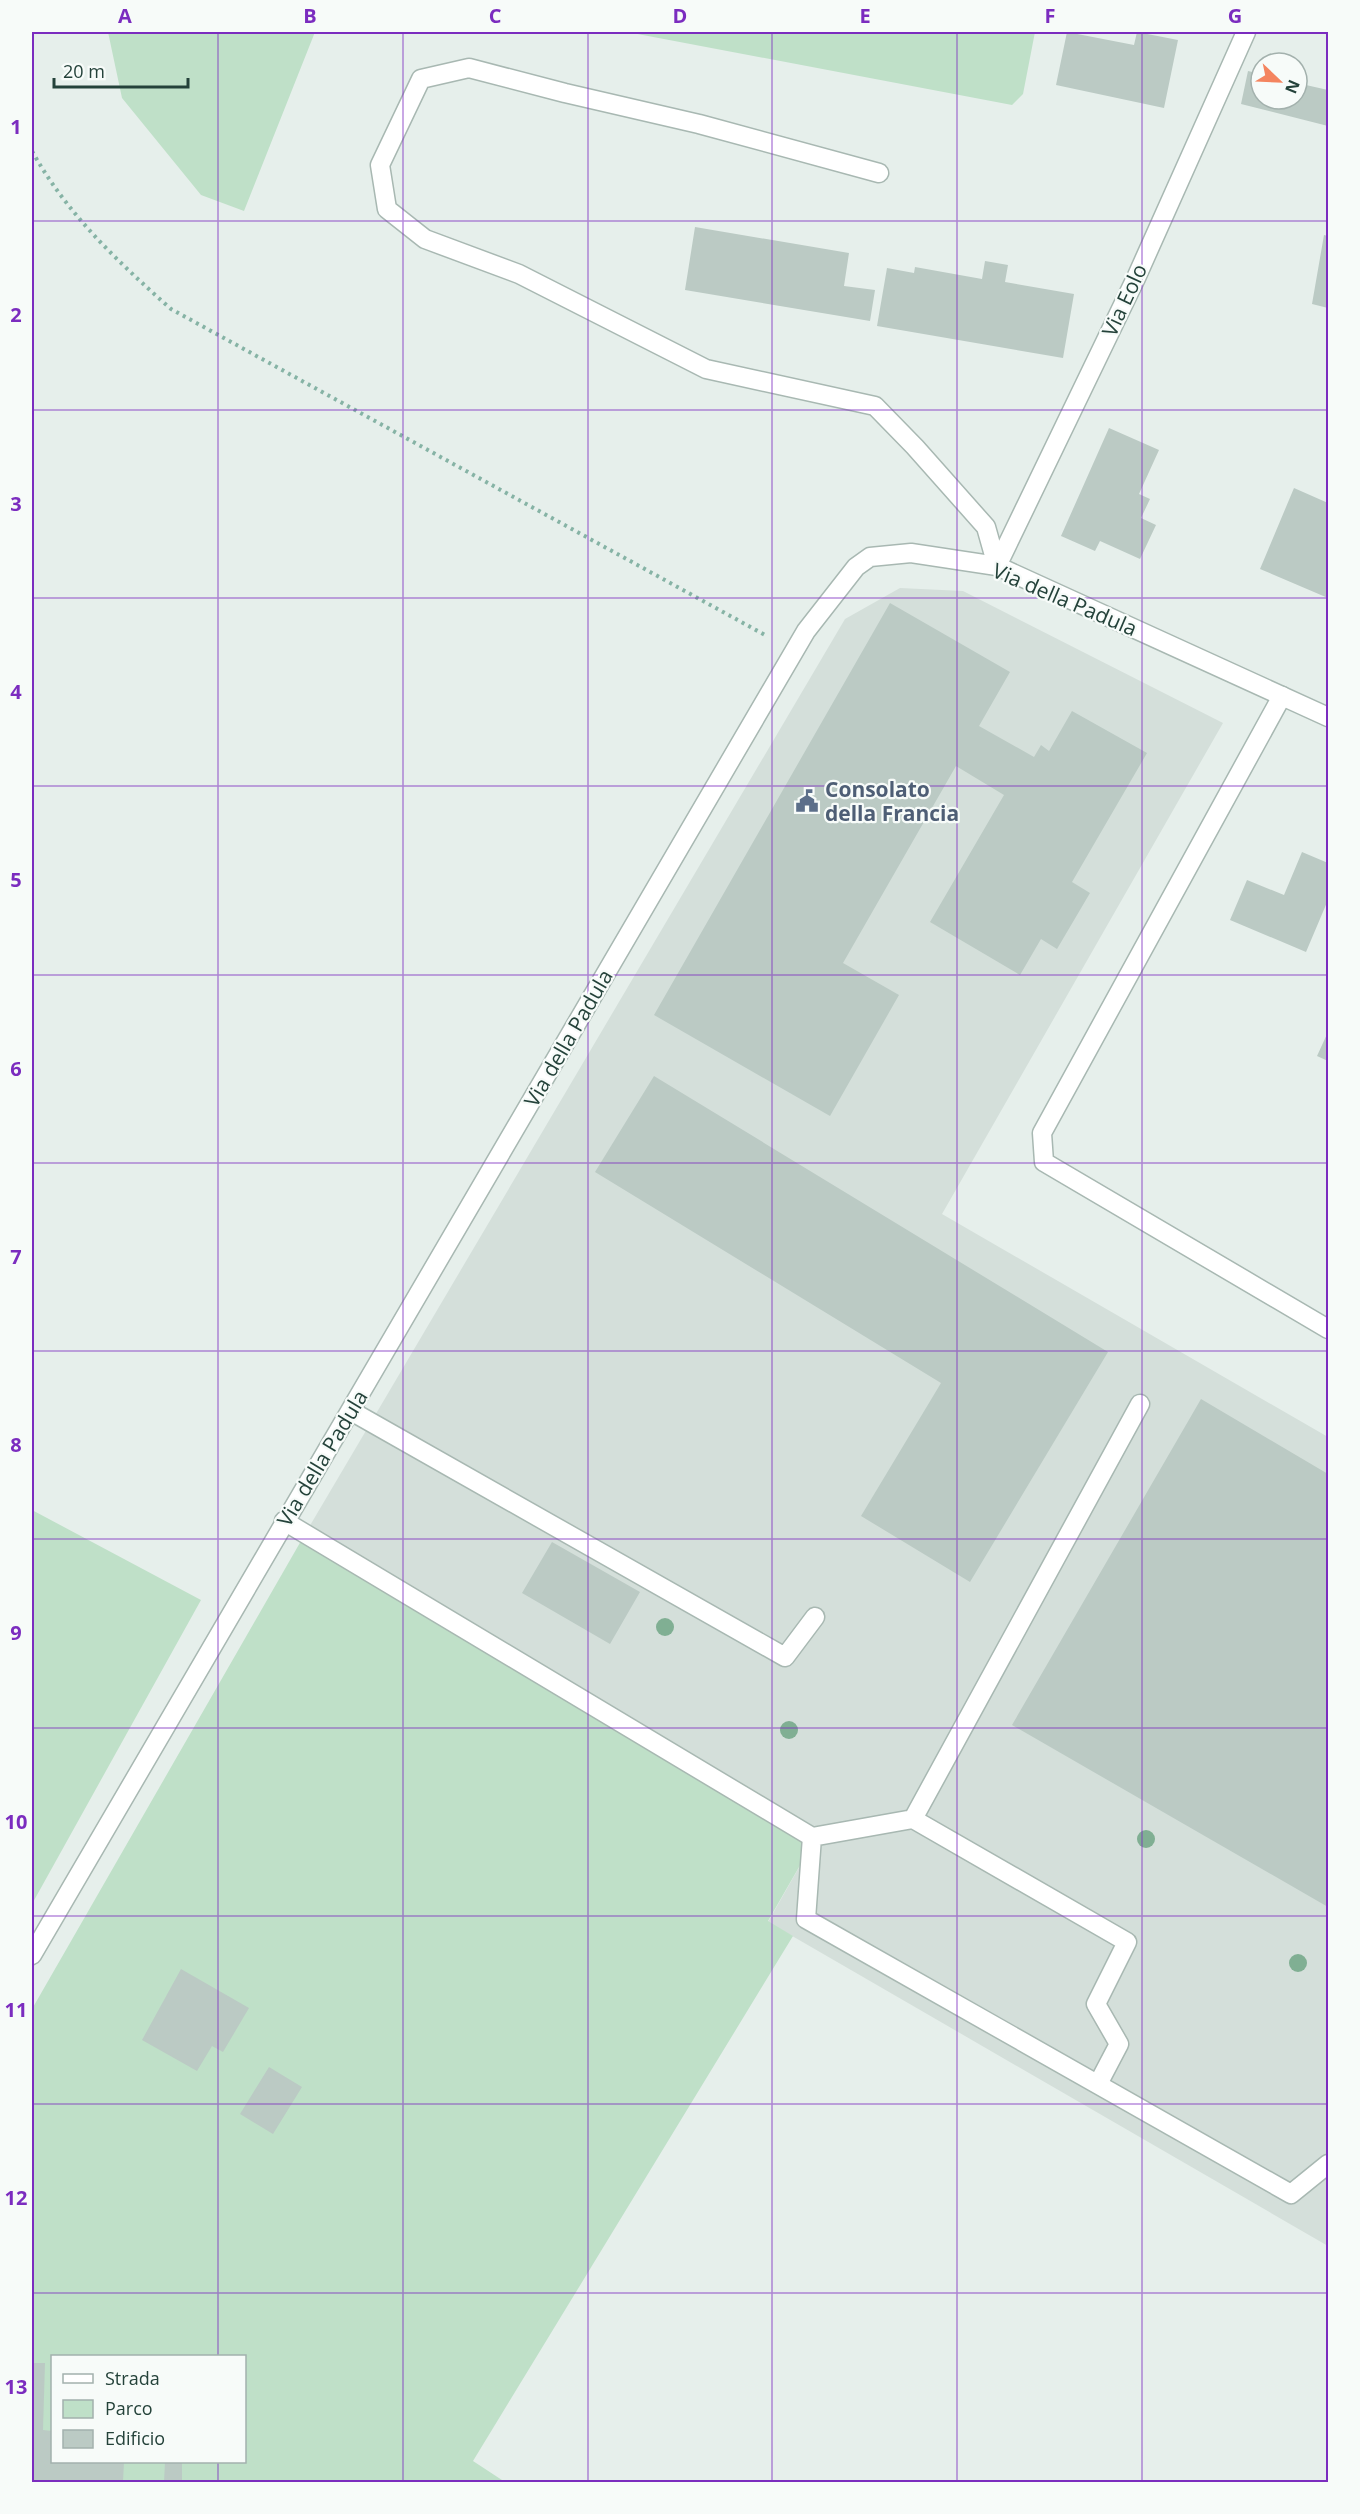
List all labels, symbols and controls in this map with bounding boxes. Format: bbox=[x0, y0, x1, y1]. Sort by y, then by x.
text: A bbox=[118, 2, 132, 29]
text: B bbox=[303, 2, 317, 29]
text: C bbox=[489, 2, 502, 29]
text: D bbox=[673, 2, 687, 29]
text: E bbox=[859, 2, 871, 29]
text: F bbox=[1045, 2, 1055, 29]
text: G bbox=[1228, 2, 1242, 29]
scale bar bbox=[54, 51, 188, 89]
north arrow bbox=[1249, 51, 1309, 111]
text: 20 m bbox=[63, 59, 105, 83]
text: N bbox=[1280, 77, 1305, 97]
text: 1 bbox=[10, 113, 22, 140]
street label: Via Eolo bbox=[1095, 259, 1153, 341]
text: 2 bbox=[10, 301, 22, 328]
text: 3 bbox=[10, 490, 22, 517]
street label: Via della Padula bbox=[989, 556, 1141, 642]
text: 4 bbox=[10, 678, 22, 705]
place label: Consolato della Francia bbox=[825, 775, 959, 827]
public building icon: Consolato della Francia bbox=[794, 788, 820, 814]
text: 5 bbox=[10, 866, 22, 893]
street label: Via della Padula bbox=[517, 964, 619, 1112]
text: 6 bbox=[10, 1055, 22, 1082]
text: 7 bbox=[10, 1243, 22, 1270]
street label: Via della Padula bbox=[270, 1385, 374, 1531]
text: 8 bbox=[10, 1431, 22, 1458]
text: 9 bbox=[10, 1619, 22, 1646]
text: 10 bbox=[5, 1808, 27, 1835]
text: 11 bbox=[5, 1996, 27, 2023]
text: 12 bbox=[5, 2184, 27, 2211]
legend bbox=[51, 2355, 246, 2463]
text: Strada bbox=[105, 2366, 160, 2390]
text: 13 bbox=[5, 2373, 27, 2400]
text: Parco bbox=[105, 2396, 153, 2420]
text: Edificio bbox=[105, 2426, 165, 2450]

